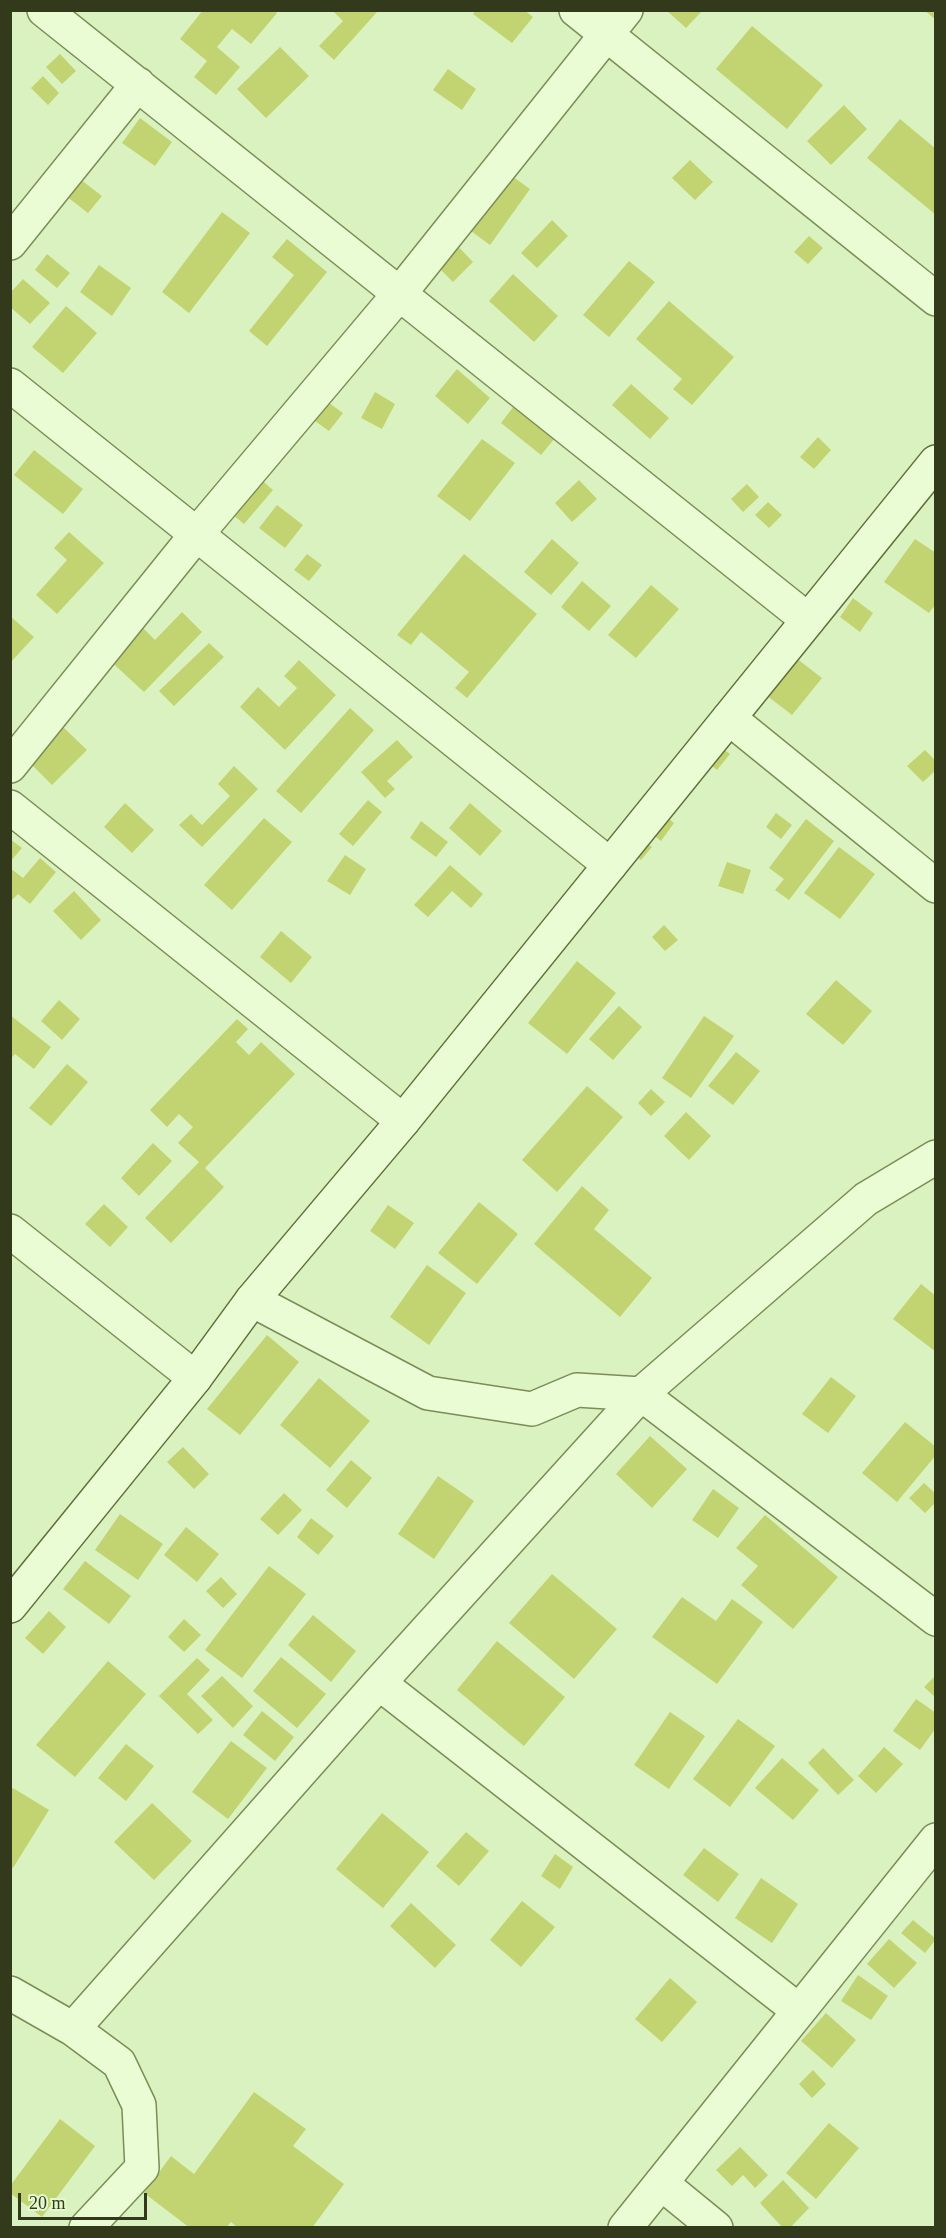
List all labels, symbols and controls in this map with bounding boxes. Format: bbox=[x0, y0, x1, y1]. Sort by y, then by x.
scale bar bbox=[21, 2181, 150, 2219]
text: 20 m bbox=[29, 2193, 66, 2213]

